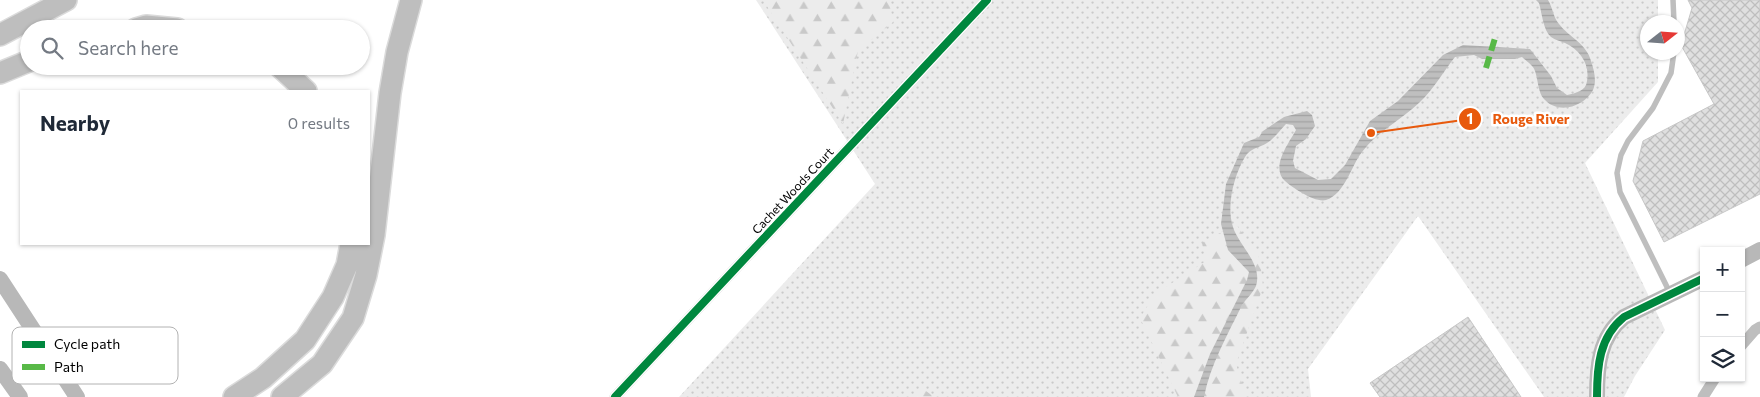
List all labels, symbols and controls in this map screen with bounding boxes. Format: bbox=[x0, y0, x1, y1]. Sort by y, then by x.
north arrow bbox=[1640, 15, 1685, 60]
search box bbox=[20, 20, 370, 75]
icon: search bbox=[38, 34, 66, 62]
text: Search here bbox=[78, 36, 178, 59]
callout: Rouge River bbox=[1458, 104, 1580, 133]
text: 1 bbox=[1467, 109, 1473, 127]
text: Nearby bbox=[40, 110, 110, 135]
text: Rouge River bbox=[1492, 110, 1570, 127]
text: 0 results bbox=[288, 113, 350, 132]
street label: Cachet Woods Court bbox=[749, 144, 836, 236]
map controls bbox=[1700, 247, 1745, 382]
button: + bbox=[1700, 247, 1745, 292]
button: − bbox=[1700, 292, 1745, 337]
legend bbox=[12, 327, 178, 384]
text: Cycle path bbox=[54, 335, 120, 352]
button: layers bbox=[1700, 337, 1745, 382]
text: Path bbox=[54, 358, 84, 375]

